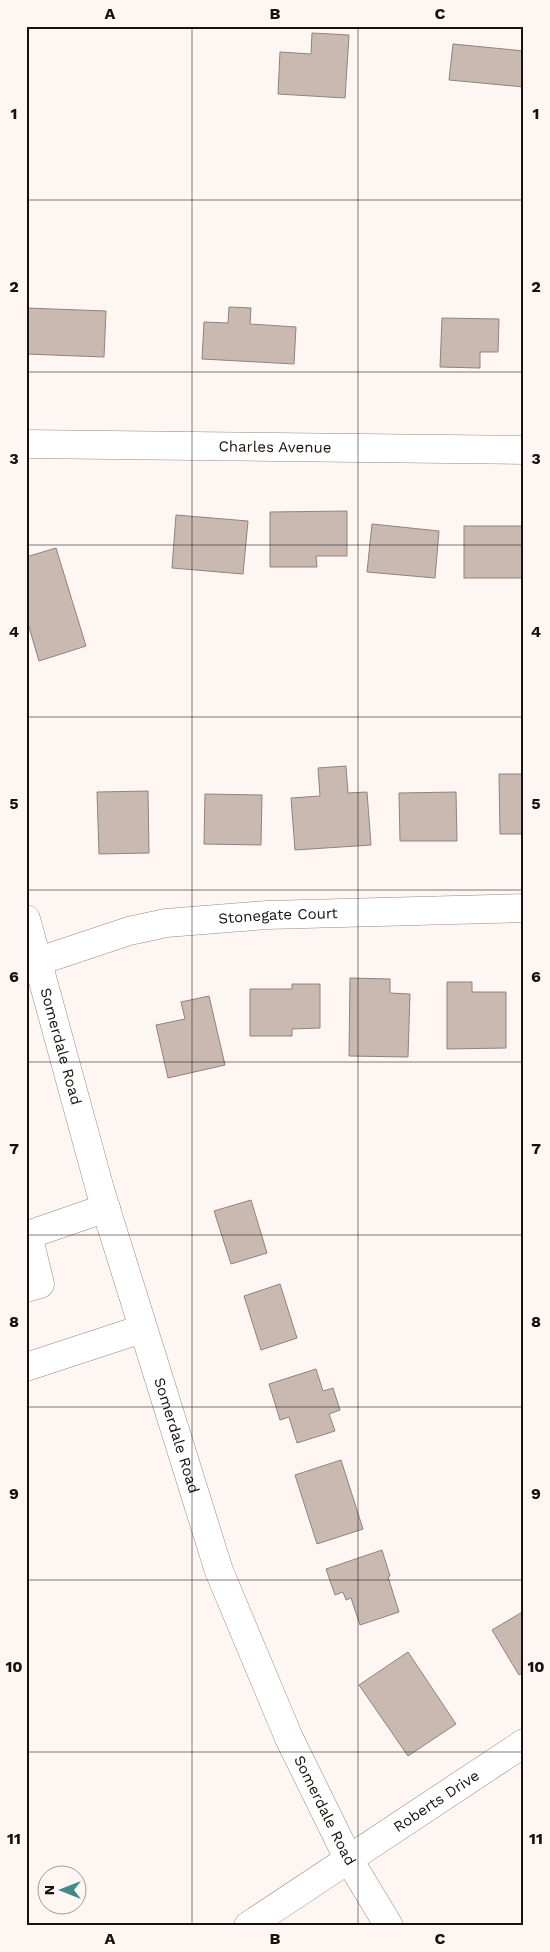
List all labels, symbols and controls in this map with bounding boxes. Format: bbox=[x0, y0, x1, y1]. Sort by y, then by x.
text: A bbox=[105, 4, 116, 23]
text: B bbox=[270, 4, 281, 23]
text: C bbox=[435, 4, 446, 23]
text: 1 bbox=[11, 104, 17, 123]
text: 1 bbox=[533, 104, 539, 123]
text: 2 bbox=[9, 277, 19, 296]
text: 2 bbox=[531, 277, 541, 296]
street label: Charles Avenue bbox=[218, 437, 332, 457]
text: 3 bbox=[9, 449, 19, 468]
text: 3 bbox=[531, 449, 541, 468]
text: 4 bbox=[9, 622, 19, 641]
text: 4 bbox=[531, 622, 541, 641]
text: 5 bbox=[9, 794, 19, 813]
text: 5 bbox=[531, 794, 541, 813]
street label: Stonegate Court bbox=[218, 904, 339, 928]
text: 6 bbox=[9, 967, 19, 986]
text: 6 bbox=[531, 967, 541, 986]
street label: Somerdale Road bbox=[36, 986, 85, 1107]
text: 7 bbox=[9, 1139, 19, 1158]
text: 7 bbox=[531, 1139, 541, 1158]
text: 8 bbox=[9, 1312, 19, 1331]
text: 8 bbox=[531, 1312, 541, 1331]
street label: Somerdale Road bbox=[150, 1375, 203, 1496]
text: 9 bbox=[9, 1484, 19, 1503]
text: 9 bbox=[531, 1484, 541, 1503]
text: 10 bbox=[5, 1657, 23, 1676]
text: 10 bbox=[527, 1657, 545, 1676]
street label: Somerdale Road bbox=[290, 1753, 359, 1869]
street label: Roberts Drive bbox=[390, 1766, 483, 1836]
text: 11 bbox=[7, 1829, 21, 1848]
text: 11 bbox=[529, 1829, 543, 1848]
north arrow bbox=[38, 1864, 88, 1914]
text: N bbox=[41, 1885, 57, 1895]
text: A bbox=[105, 1929, 116, 1948]
text: B bbox=[270, 1929, 281, 1948]
text: C bbox=[435, 1929, 446, 1948]

